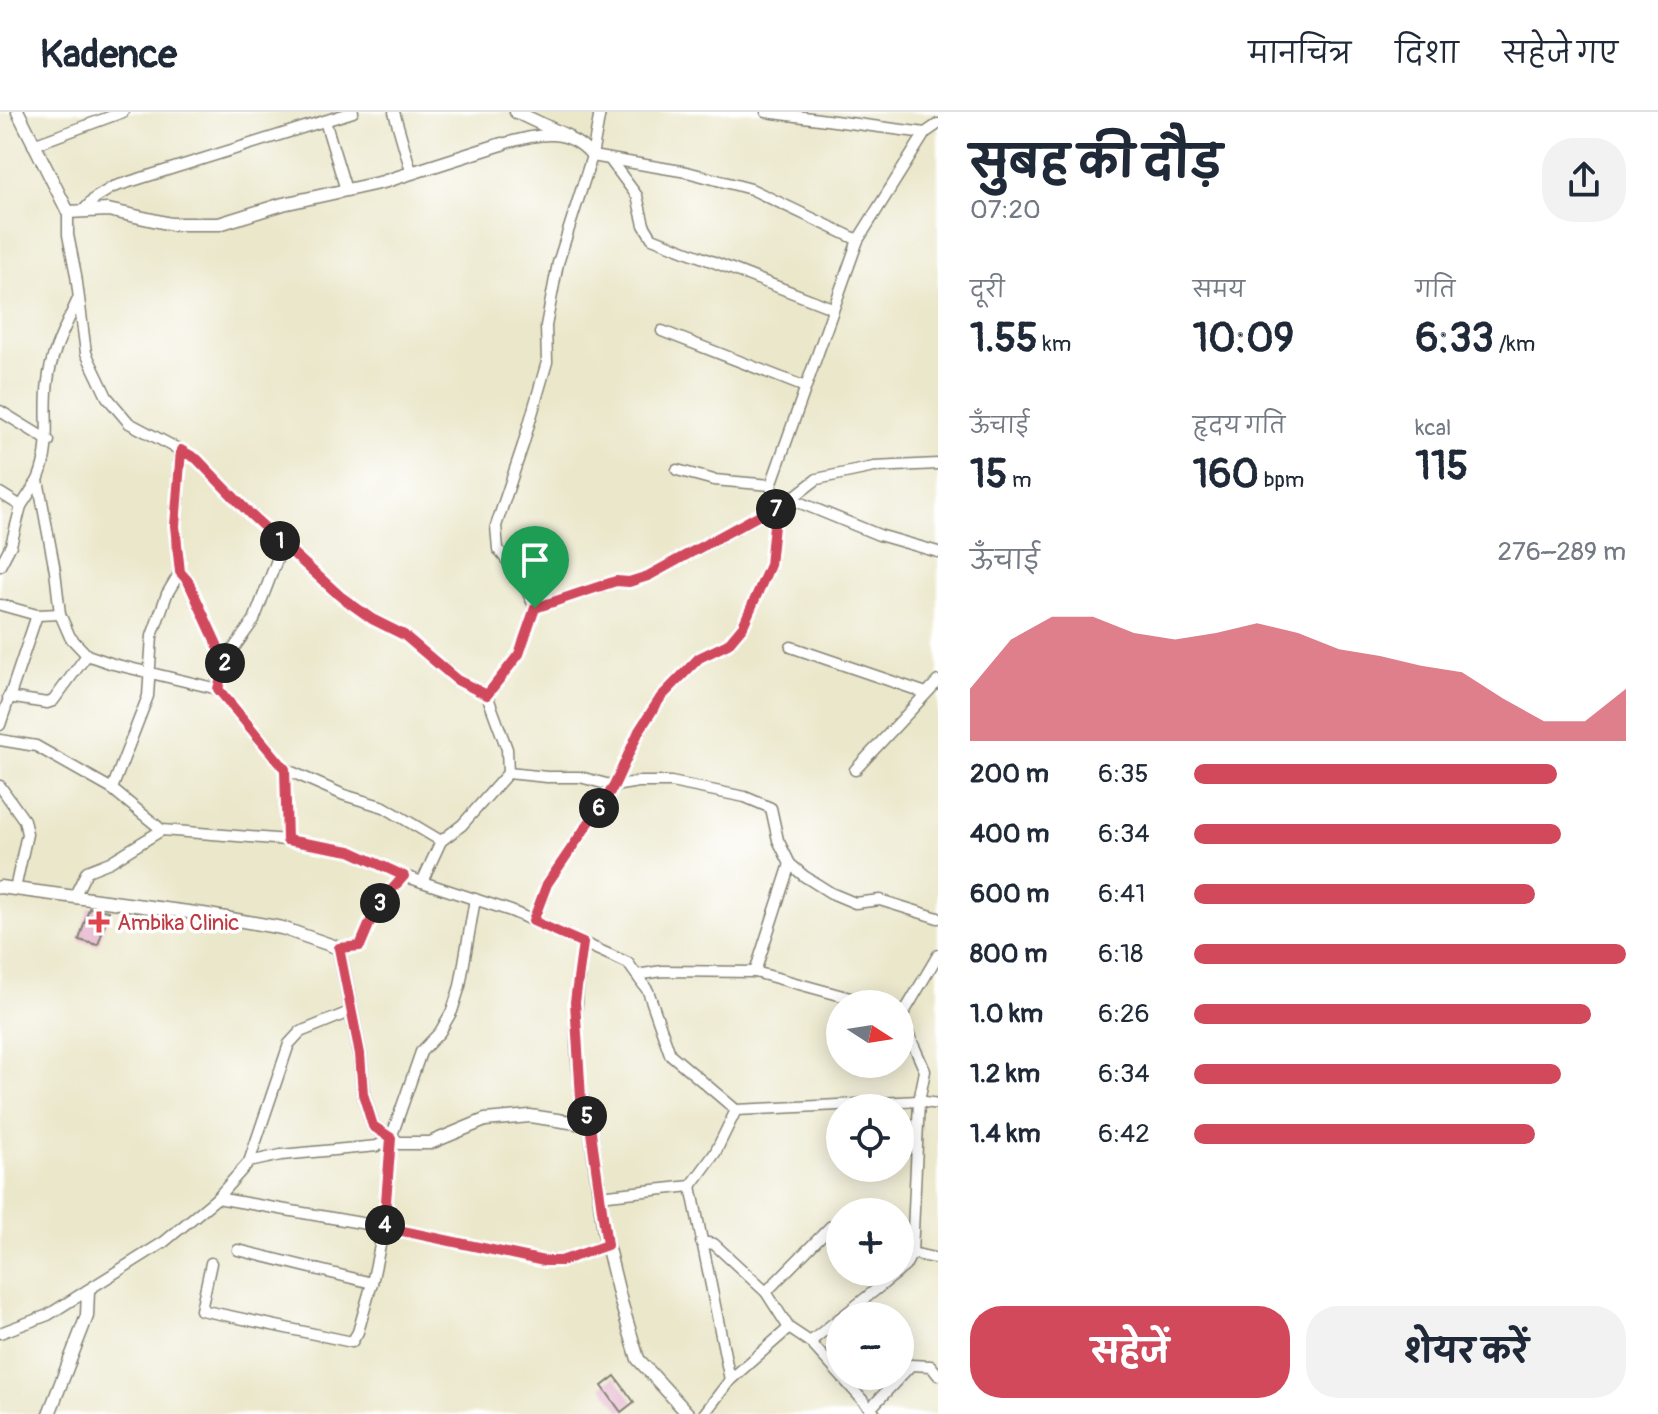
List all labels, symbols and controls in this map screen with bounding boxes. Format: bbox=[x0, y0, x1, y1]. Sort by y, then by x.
text: Kadence bbox=[40, 31, 177, 79]
text: मानचित्र bbox=[1249, 37, 1351, 72]
text: दिशा bbox=[1395, 37, 1459, 72]
text: सहेजे गए bbox=[1503, 37, 1618, 72]
text: सुबह की दौड़ bbox=[970, 136, 1222, 191]
button: share bbox=[1542, 138, 1626, 222]
text: 07:20 bbox=[970, 194, 1041, 226]
text: दूरी bbox=[970, 276, 1005, 304]
text: समय bbox=[1193, 276, 1245, 304]
text: गति bbox=[1415, 276, 1455, 304]
text: 1.55 bbox=[970, 314, 1038, 363]
text: 10:09 bbox=[1193, 314, 1294, 363]
text: 6:33 bbox=[1415, 314, 1494, 363]
text: km bbox=[1038, 330, 1071, 358]
text: /km bbox=[1494, 330, 1535, 358]
text: ऊँचाई bbox=[970, 412, 1029, 440]
text: हृदय गति bbox=[1193, 412, 1285, 440]
text: kcal bbox=[1415, 414, 1451, 442]
text: 115 bbox=[1415, 442, 1468, 491]
text: 15 bbox=[970, 450, 1007, 499]
text: 160 bbox=[1193, 450, 1259, 499]
text: m bbox=[1007, 466, 1032, 494]
text: bpm bbox=[1259, 466, 1304, 494]
pin: 7 bbox=[756, 489, 796, 529]
text: 7 bbox=[770, 495, 782, 523]
pin: 1 bbox=[260, 521, 300, 561]
pin bbox=[501, 526, 569, 608]
text: 1 bbox=[276, 527, 284, 555]
text: 276–289 m bbox=[1498, 536, 1626, 568]
icon: arrive bbox=[513, 538, 557, 582]
text: ऊँचाई bbox=[970, 545, 1040, 577]
pin: 2 bbox=[205, 643, 245, 683]
text: 2 bbox=[219, 649, 231, 677]
text: 200 m bbox=[970, 758, 1049, 790]
text: 6:35 bbox=[1098, 758, 1149, 790]
pin: 6 bbox=[579, 788, 619, 828]
text: 6 bbox=[593, 794, 605, 822]
text: 400 m bbox=[970, 818, 1049, 850]
text: 6:34 bbox=[1098, 818, 1150, 850]
text: 600 m bbox=[970, 878, 1049, 910]
text: 6:41 bbox=[1098, 878, 1145, 910]
pin: 3 bbox=[360, 883, 400, 923]
text: 3 bbox=[374, 889, 386, 917]
place label: Ambika Clinic bbox=[117, 909, 239, 937]
marker: Ambika Clinic bbox=[88, 911, 110, 933]
text: 800 m bbox=[970, 938, 1047, 970]
text: 6:18 bbox=[1098, 938, 1143, 970]
north arrow bbox=[826, 990, 914, 1078]
map controls bbox=[826, 990, 914, 1390]
text: 1.0 km bbox=[970, 998, 1043, 1030]
text: 6:26 bbox=[1098, 998, 1150, 1030]
text: 1.2 km bbox=[970, 1058, 1040, 1090]
text: 6:34 bbox=[1098, 1058, 1150, 1090]
button: locate bbox=[826, 1094, 914, 1182]
pin: 5 bbox=[567, 1096, 607, 1136]
text: 5 bbox=[581, 1102, 593, 1130]
text: 1.4 km bbox=[970, 1118, 1041, 1150]
text: 6:42 bbox=[1098, 1118, 1150, 1150]
button: + bbox=[826, 1198, 914, 1286]
pin: 4 bbox=[365, 1205, 405, 1245]
text: 4 bbox=[379, 1211, 391, 1239]
button: − bbox=[826, 1302, 914, 1390]
button: सहेजें bbox=[970, 1306, 1290, 1398]
button: शेयर करें bbox=[1306, 1306, 1626, 1398]

